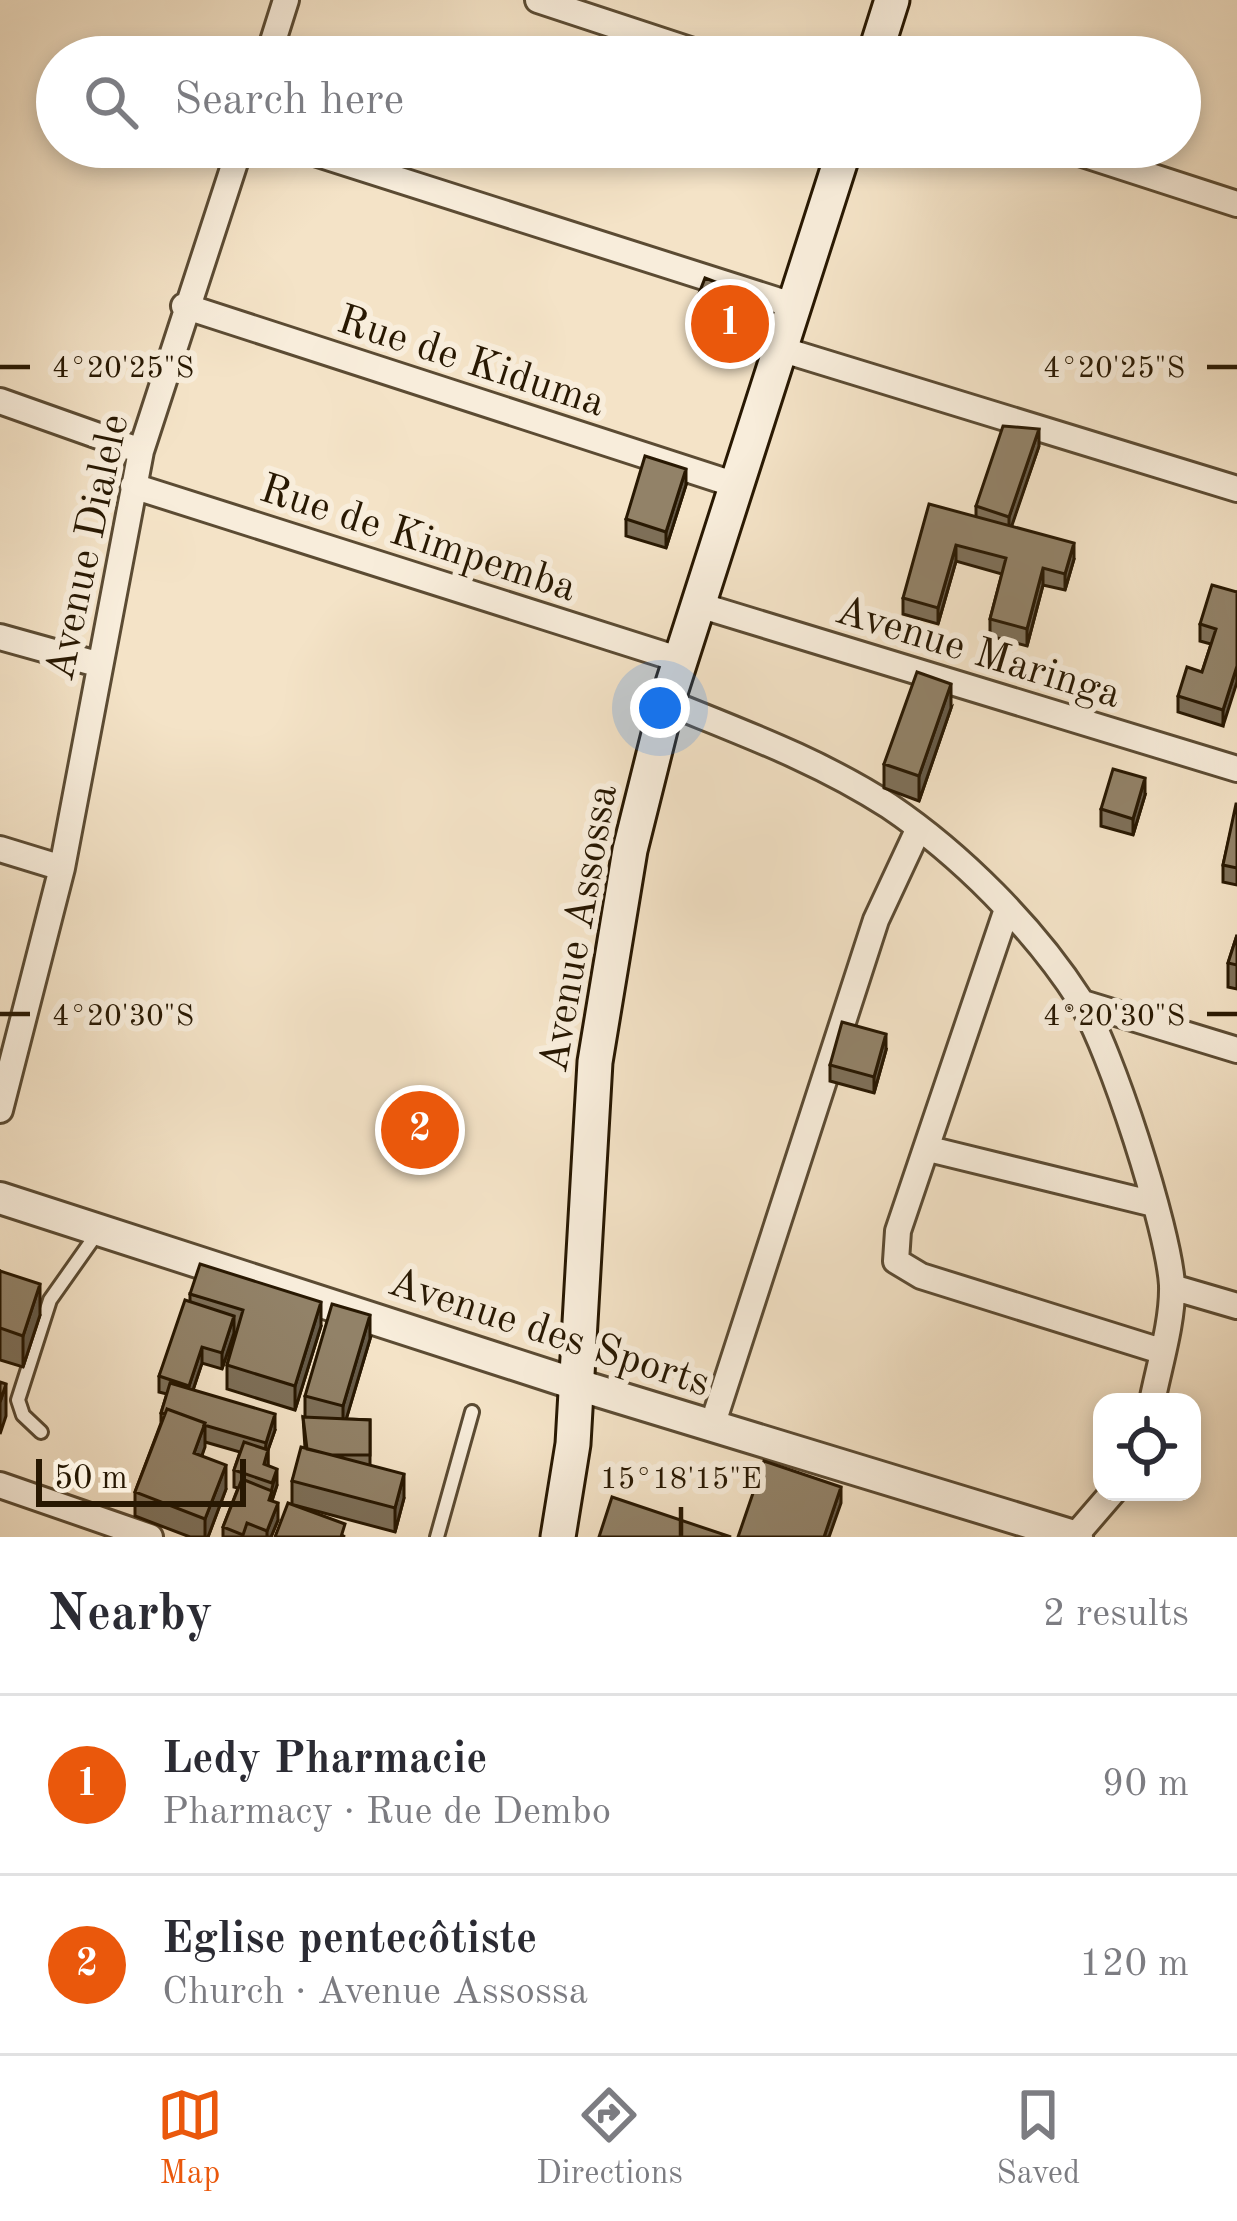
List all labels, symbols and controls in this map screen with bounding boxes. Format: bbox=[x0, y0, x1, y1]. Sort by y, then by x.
search box bbox=[36, 36, 1201, 168]
icon: search bbox=[78, 69, 144, 135]
text: Search here bbox=[174, 79, 404, 124]
pin: 1 bbox=[691, 279, 769, 369]
street label: Rue de Kiduma bbox=[332, 300, 610, 426]
text: 4°20'25"S bbox=[52, 354, 194, 384]
text: 4°20'25"S bbox=[1043, 354, 1185, 384]
street label: Avenue Dialele bbox=[40, 411, 138, 685]
street label: Rue de Kimpemba bbox=[254, 469, 581, 611]
street label: Avenue Maringa bbox=[830, 591, 1125, 717]
your location bbox=[630, 678, 690, 738]
street label: Avenue Assossa bbox=[534, 781, 626, 1076]
text: 4°20'30"S bbox=[52, 1002, 194, 1032]
text: 4°20'30"S bbox=[1043, 1002, 1185, 1032]
pin: 2 bbox=[381, 1085, 459, 1175]
street label: Avenue des Sports bbox=[383, 1262, 715, 1406]
map controls bbox=[1093, 1393, 1201, 1501]
button: locate bbox=[1093, 1393, 1201, 1501]
scale bar bbox=[36, 1453, 246, 1506]
text: 50 m bbox=[54, 1463, 128, 1496]
text: 15°18'15"E bbox=[600, 1465, 762, 1495]
text: Nearby bbox=[48, 1590, 213, 1641]
text: 2 results bbox=[1043, 1595, 1189, 1634]
text: Ledy Pharmacie bbox=[162, 1738, 487, 1783]
text: 1 bbox=[76, 1765, 98, 1804]
text: 90 m bbox=[1102, 1765, 1189, 1804]
text: Pharmacy · Rue de Dembo bbox=[162, 1793, 611, 1832]
text: Eglise pentecôtiste bbox=[162, 1918, 537, 1963]
text: 2 bbox=[76, 1945, 98, 1984]
text: 120 m bbox=[1079, 1945, 1189, 1984]
text: Church · Avenue Assossa bbox=[162, 1973, 588, 2012]
tab: Map bbox=[157, 2082, 223, 2195]
tab: Directions bbox=[536, 2082, 683, 2195]
tab: Saved bbox=[996, 2082, 1080, 2195]

